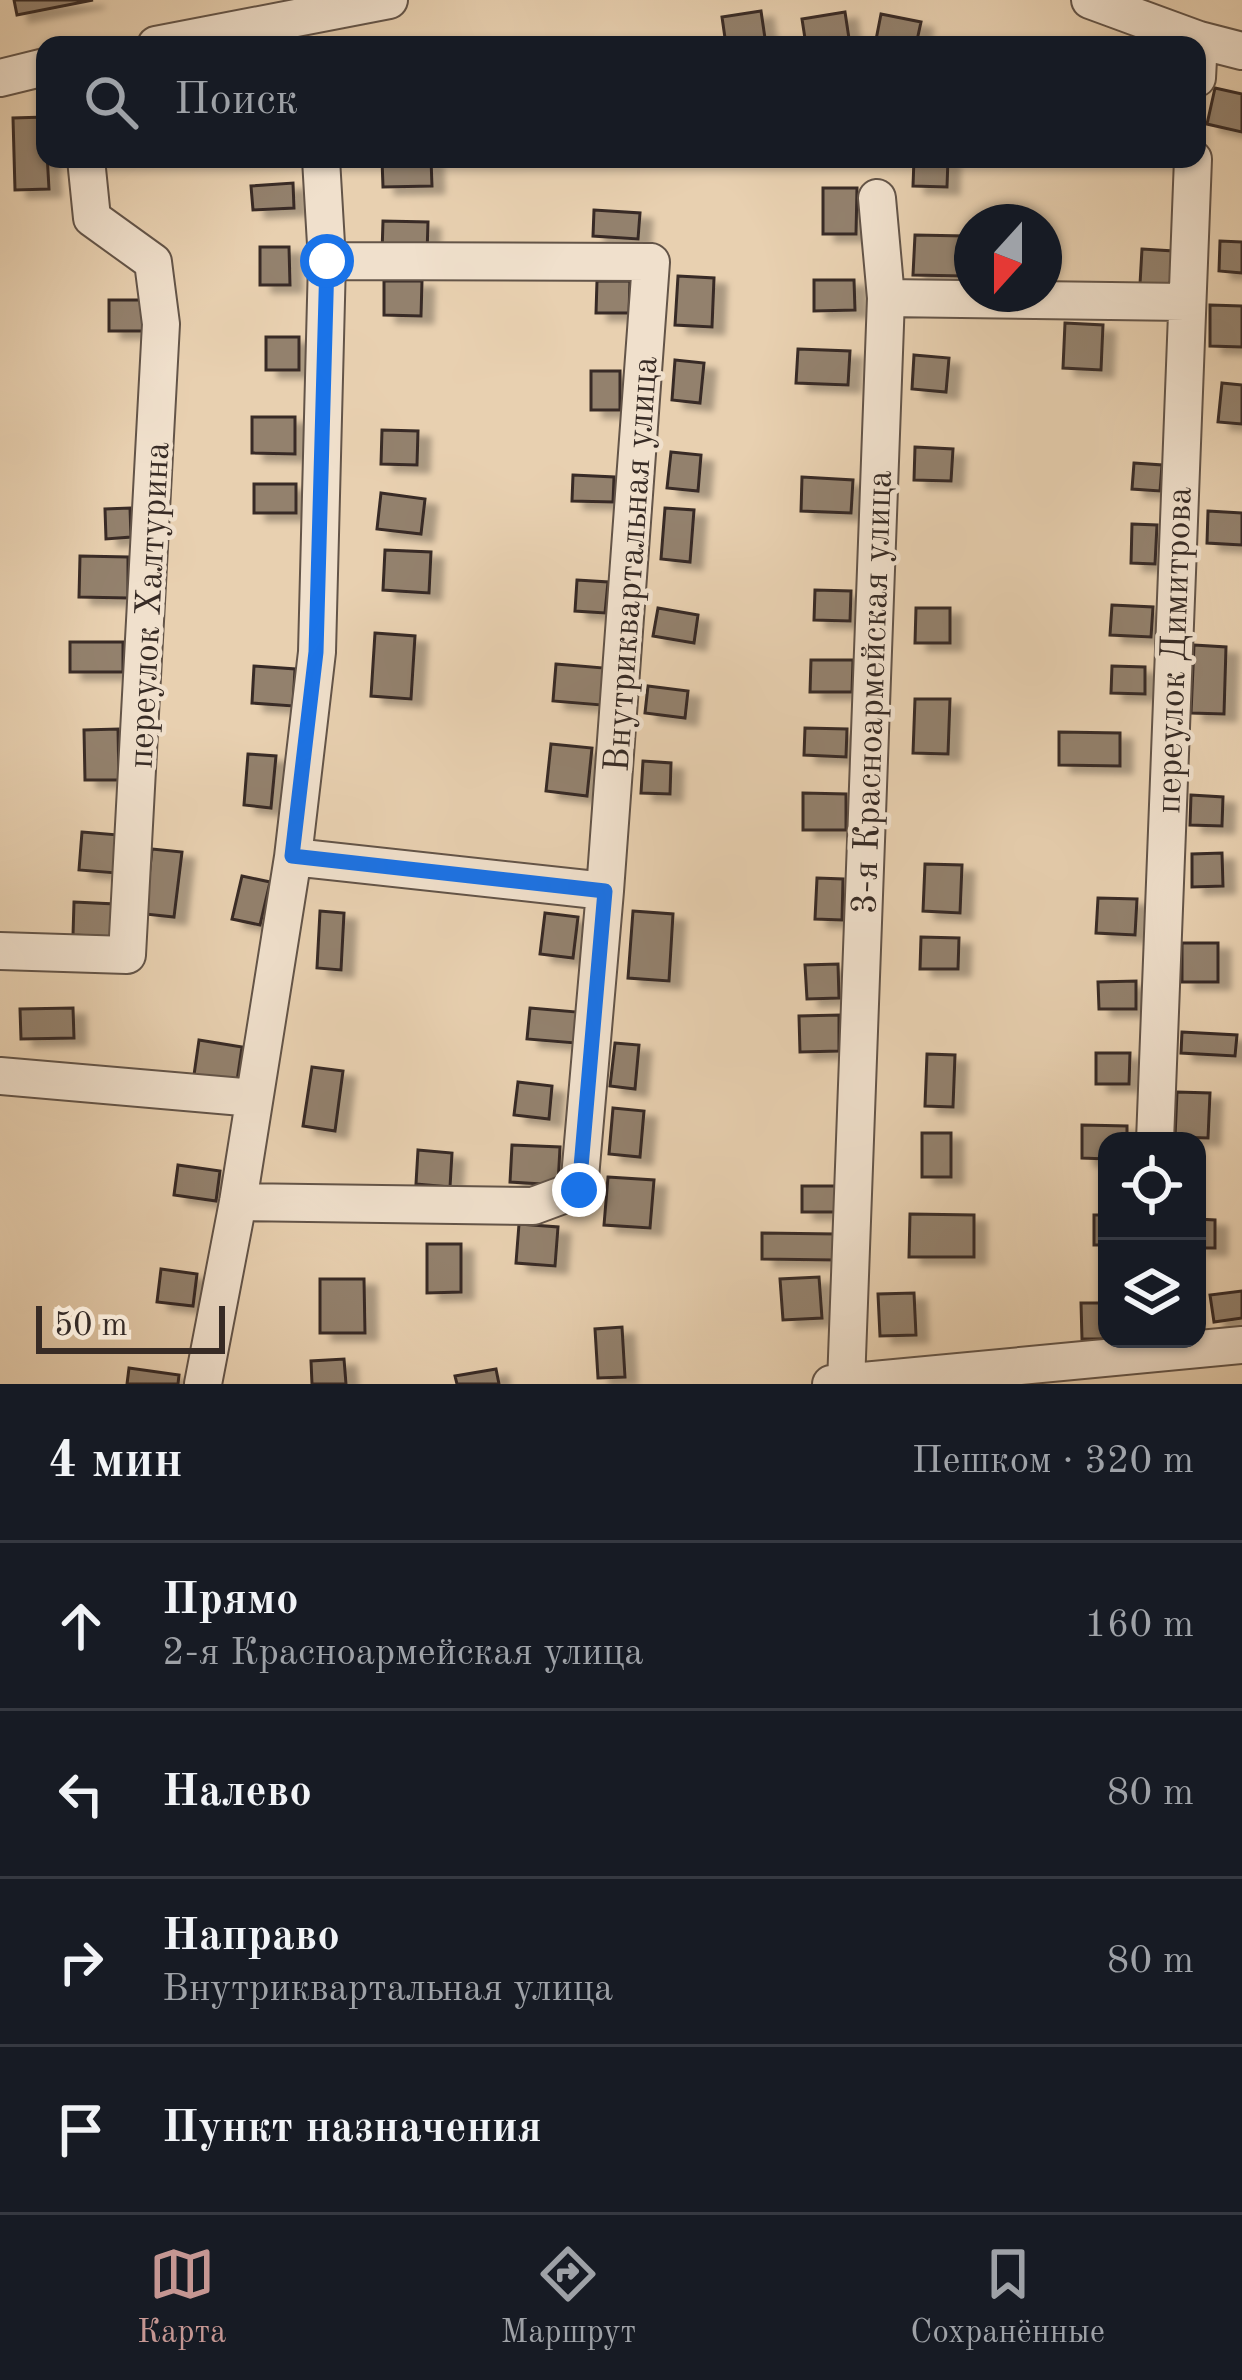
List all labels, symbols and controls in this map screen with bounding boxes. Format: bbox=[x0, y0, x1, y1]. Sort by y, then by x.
search box bbox=[36, 36, 1206, 168]
icon: search bbox=[78, 69, 144, 135]
text: Поиск bbox=[174, 79, 298, 124]
north arrow bbox=[954, 204, 1062, 312]
route start bbox=[300, 234, 354, 288]
street label: Внутриквартальная улица bbox=[601, 355, 665, 773]
street label: переулок Халтурина bbox=[124, 441, 178, 770]
street label: 3-я Красноармейская улица bbox=[848, 469, 900, 915]
street label: переулок Димитрова bbox=[1152, 486, 1200, 814]
map controls bbox=[1098, 1132, 1206, 1348]
button: locate bbox=[1098, 1132, 1206, 1240]
route end bbox=[552, 1163, 606, 1217]
button: layers bbox=[1098, 1240, 1206, 1348]
scale bar bbox=[36, 1300, 225, 1353]
text: 50 m bbox=[54, 1310, 128, 1343]
text: 4 мин bbox=[48, 1437, 183, 1488]
text: Пешком · 320 m bbox=[912, 1442, 1194, 1481]
text: Прямо bbox=[162, 1579, 299, 1624]
icon: ahead bbox=[48, 1593, 114, 1659]
text: 160 m bbox=[1084, 1606, 1194, 1645]
text: 2-я Красноармейская улица bbox=[162, 1634, 644, 1673]
icon: left bbox=[48, 1761, 114, 1827]
text: Налево bbox=[162, 1771, 312, 1816]
text: 80 m bbox=[1107, 1774, 1194, 1813]
text: Направо bbox=[162, 1915, 340, 1960]
icon: right bbox=[48, 1929, 114, 1995]
text: 80 m bbox=[1107, 1942, 1194, 1981]
text: Внутриквартальная улица bbox=[162, 1970, 613, 2009]
icon: arrive bbox=[48, 2097, 114, 2163]
text: Пункт назначения bbox=[162, 2107, 542, 2152]
tab: Карта bbox=[137, 2241, 226, 2354]
tab: Маршрут bbox=[501, 2241, 636, 2354]
tab: Сохранённые bbox=[910, 2241, 1105, 2354]

